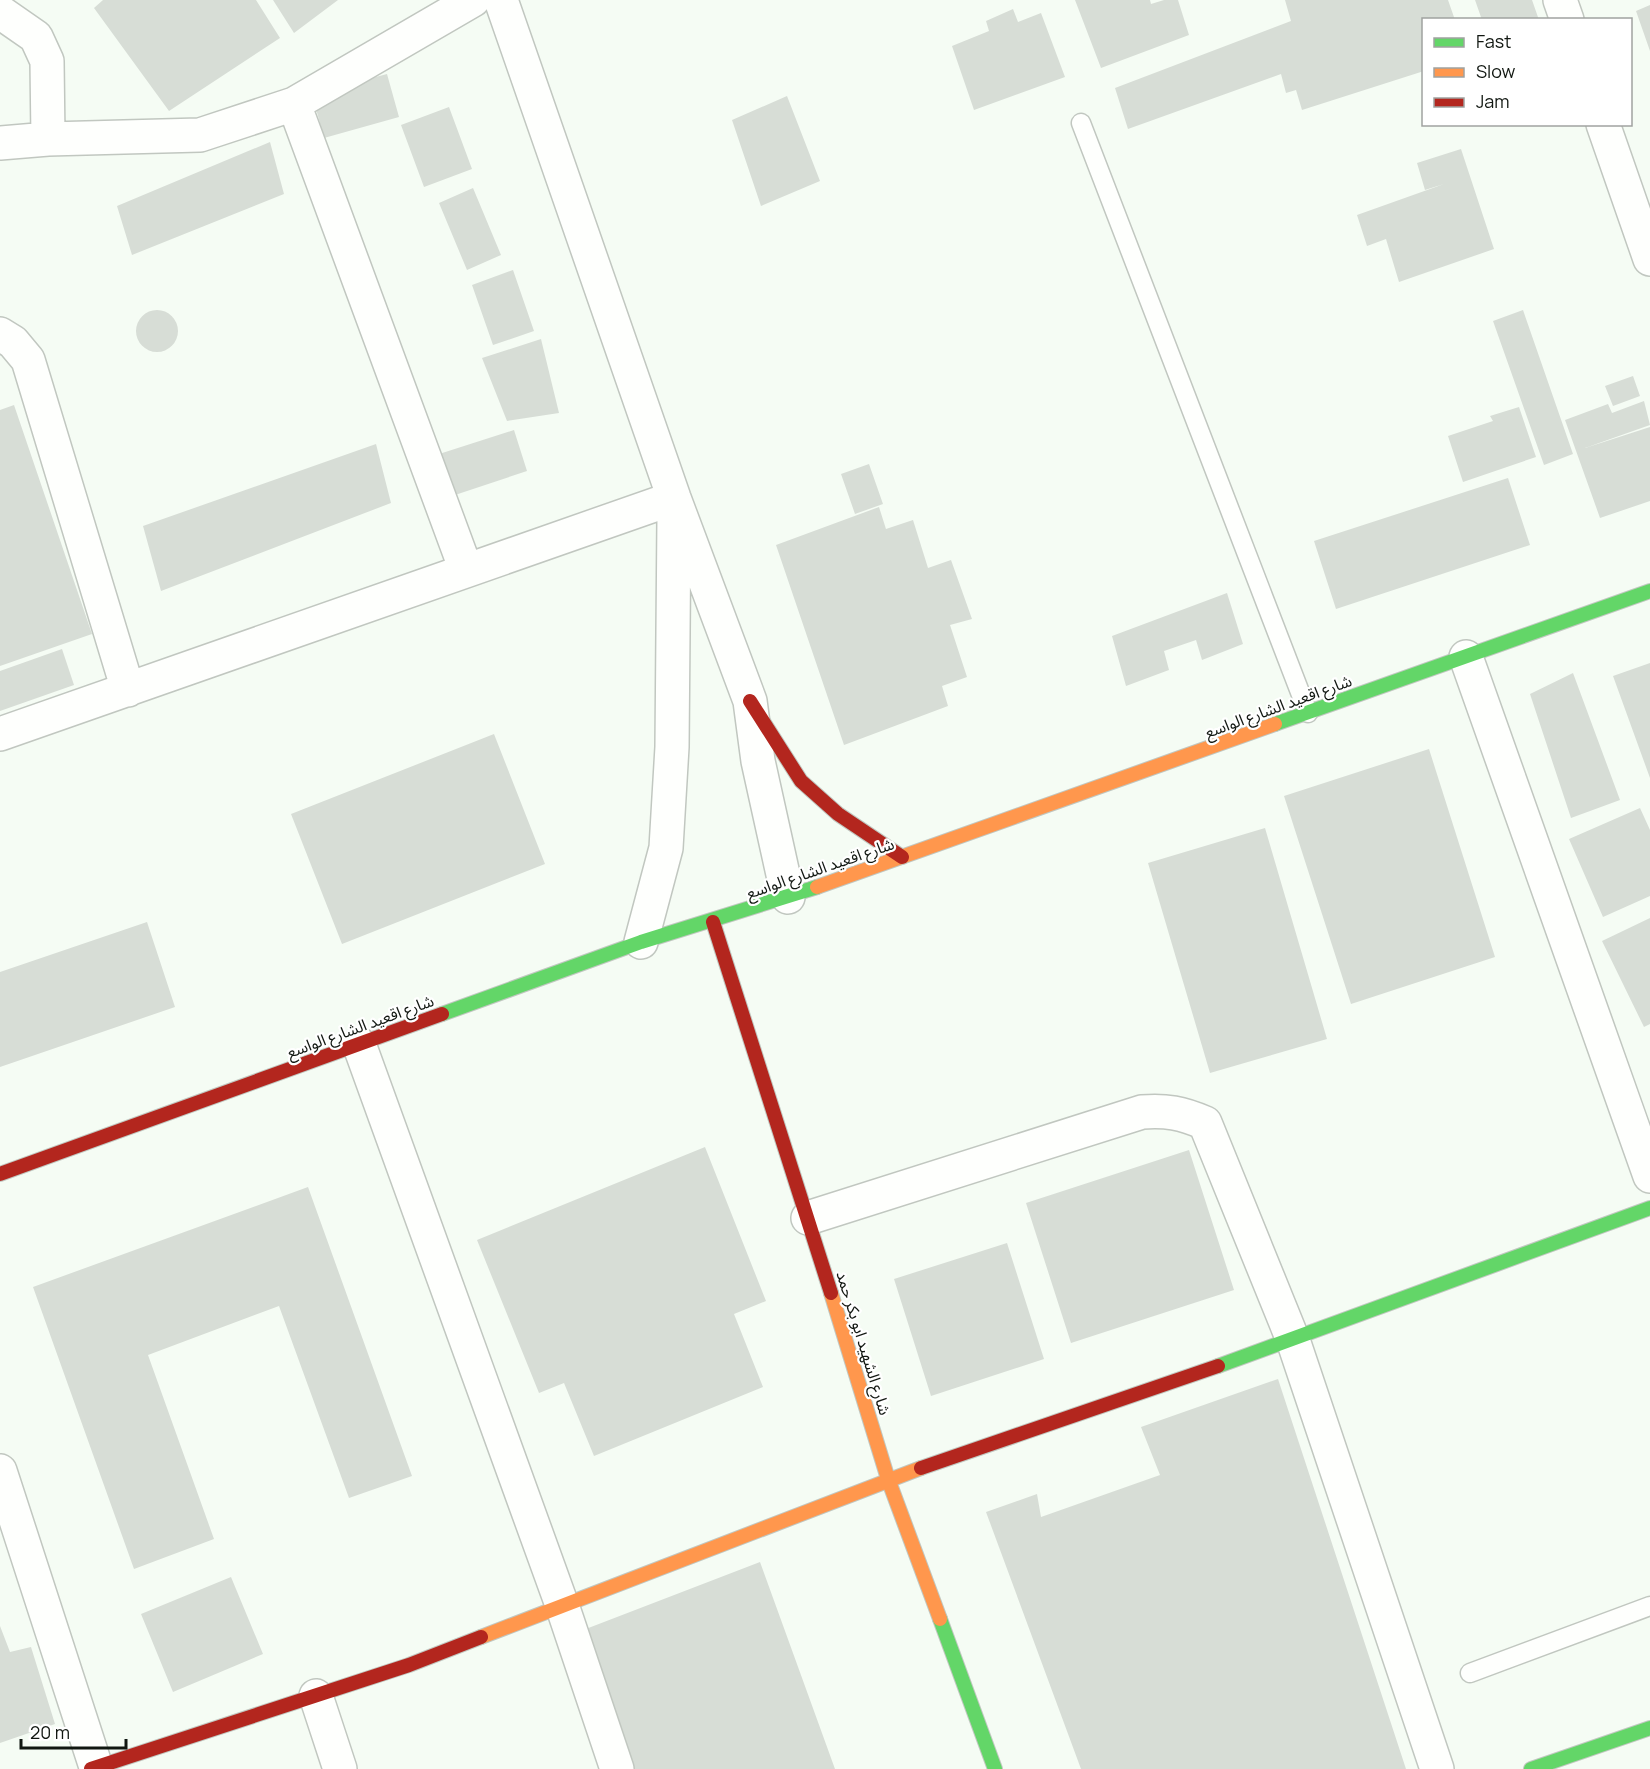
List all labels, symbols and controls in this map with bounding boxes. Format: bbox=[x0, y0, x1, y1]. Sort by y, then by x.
legend bbox=[1422, 18, 1632, 126]
text: Fast bbox=[1476, 29, 1511, 53]
text: Slow bbox=[1476, 59, 1516, 83]
text: Jam bbox=[1476, 89, 1510, 113]
street label: شارع اقعيد الشارع الواسع bbox=[1201, 669, 1355, 745]
street label: شارع اقعيد الشارع الواسع bbox=[743, 832, 898, 906]
street label: شارع اقعيد الشارع الواسع bbox=[283, 989, 437, 1065]
street label: شارع الشهيد ابو بكر حمد bbox=[830, 1268, 896, 1418]
scale bar bbox=[21, 1712, 126, 1750]
text: 20 m bbox=[30, 1720, 70, 1744]

